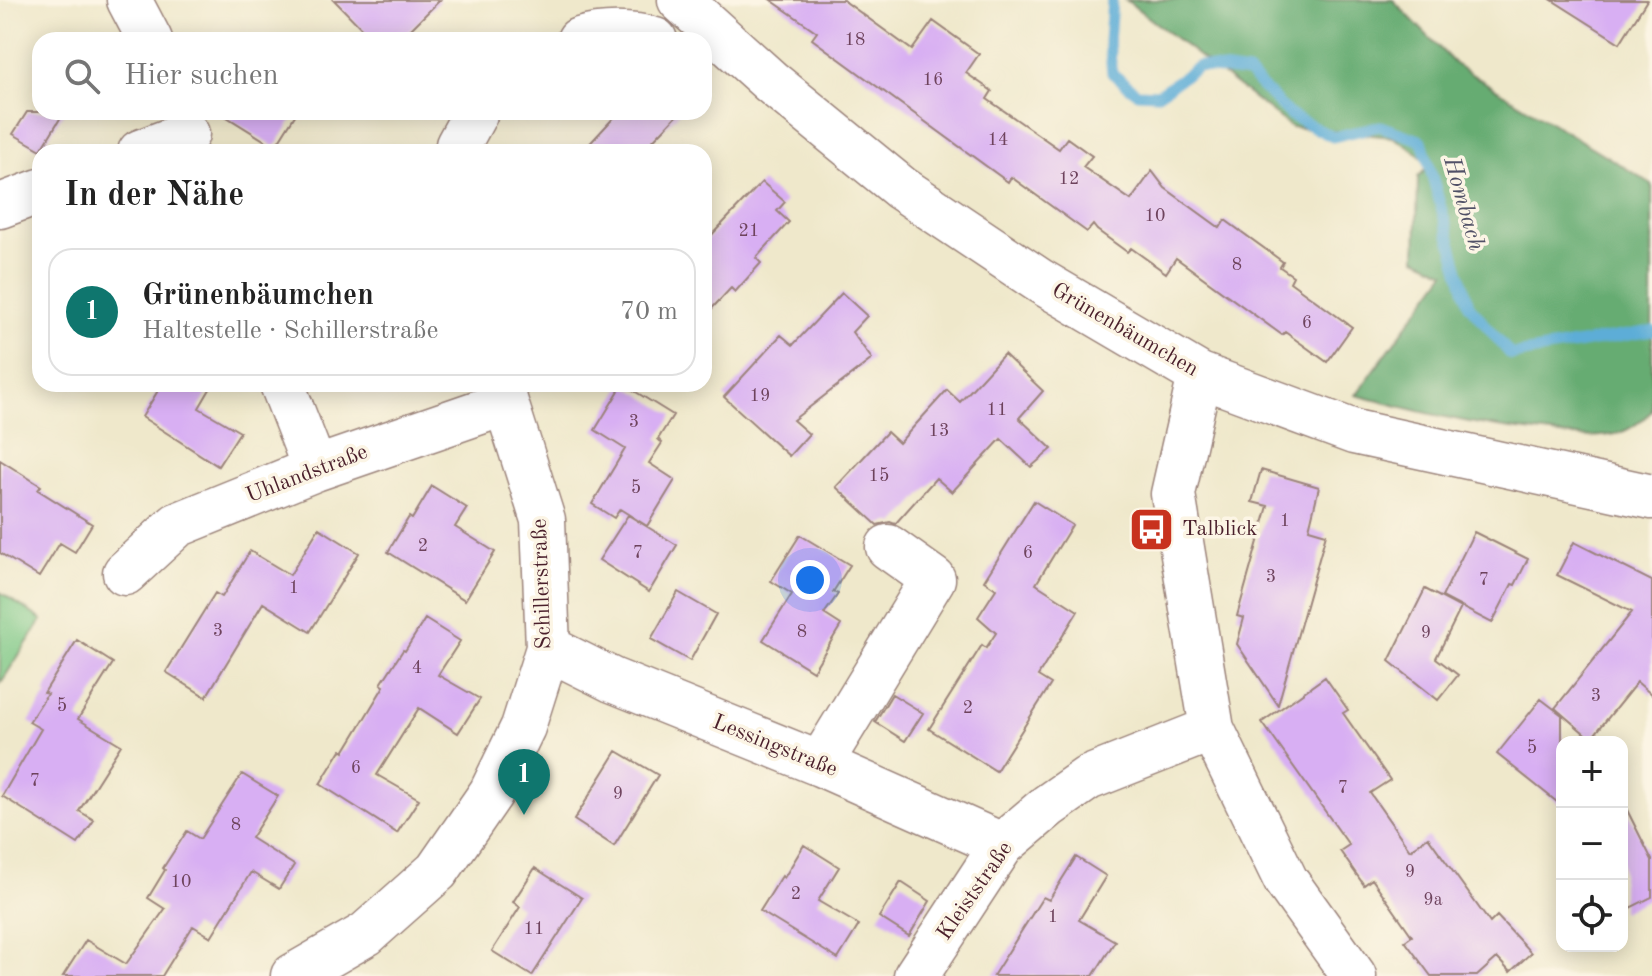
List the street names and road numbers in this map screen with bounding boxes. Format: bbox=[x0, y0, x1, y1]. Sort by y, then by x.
street label: Grünenbäumchen bbox=[1048, 279, 1202, 381]
street label: Uhlandstraße bbox=[243, 441, 371, 507]
street label: Schillerstraße bbox=[529, 518, 555, 650]
street label: Lessingstraße bbox=[709, 711, 841, 781]
street label: Kleiststraße bbox=[933, 838, 1017, 944]

